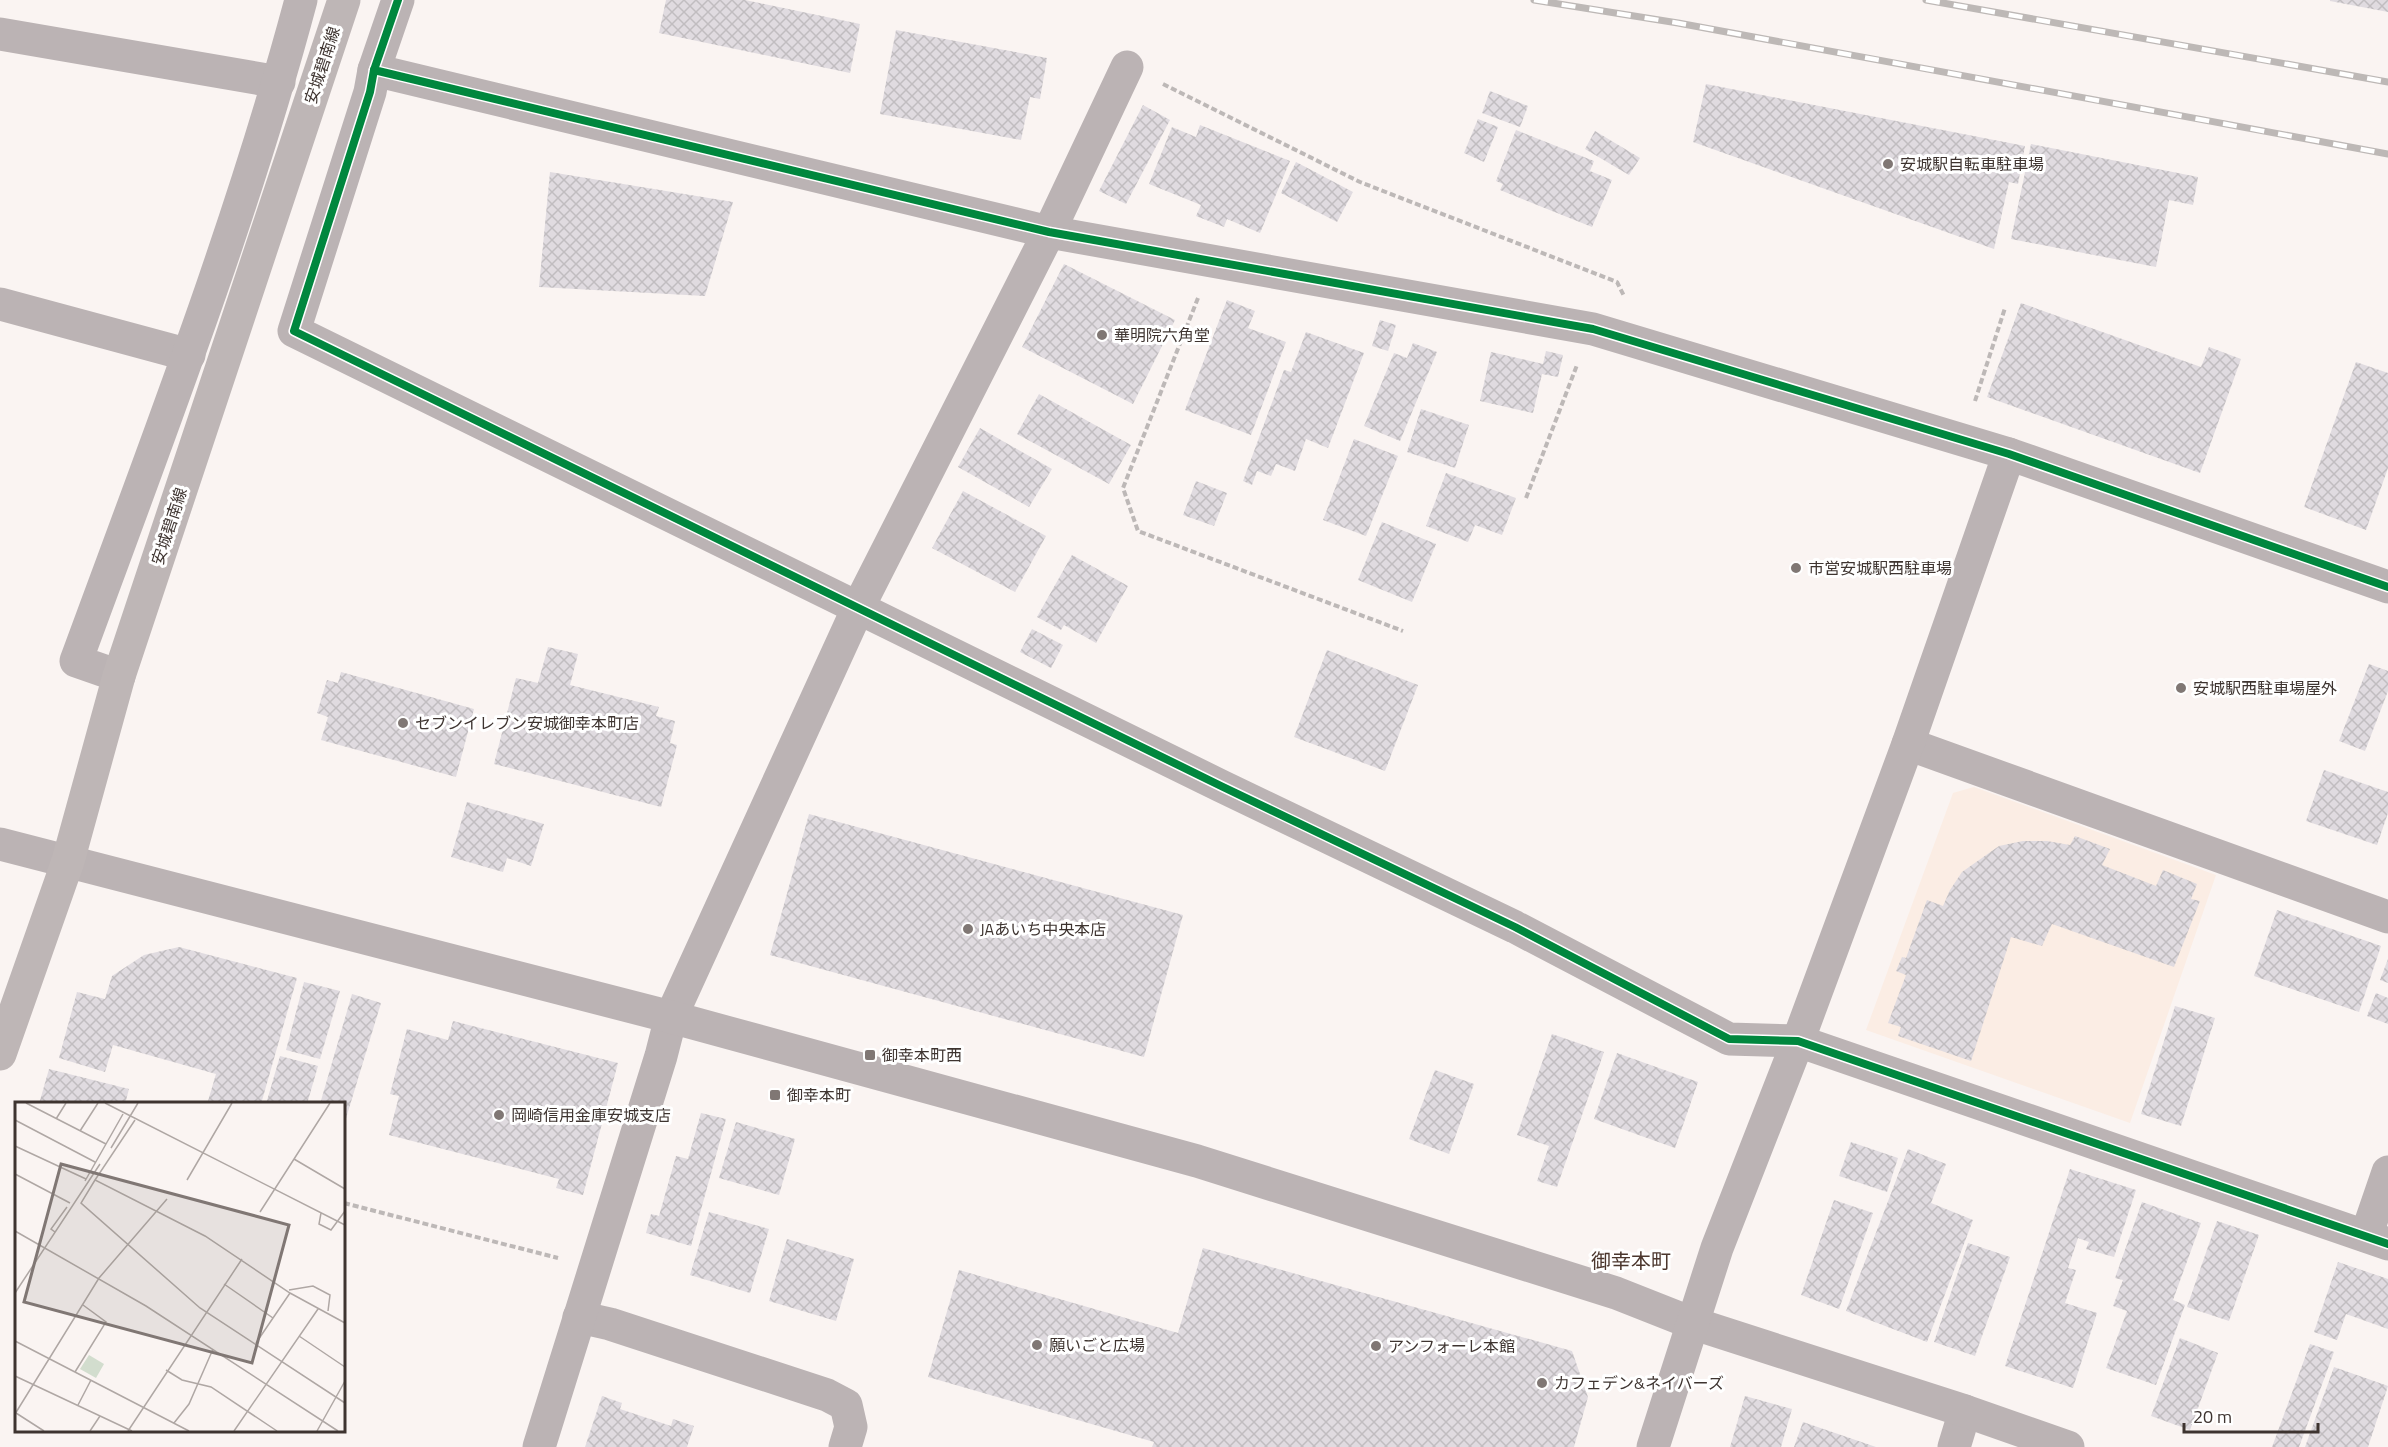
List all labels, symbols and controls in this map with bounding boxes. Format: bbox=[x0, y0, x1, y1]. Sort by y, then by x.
street label: 安城碧南線 bbox=[298, 23, 346, 107]
place label: 安城駅自転車駐車場 bbox=[1900, 152, 2044, 176]
marker: 安城駅自転車駐車場 bbox=[1881, 157, 1895, 171]
place label: 華明院六角堂 bbox=[1114, 323, 1210, 347]
marker: 華明院六角堂 bbox=[1095, 328, 1109, 342]
street label: 安城碧南線 bbox=[145, 484, 193, 568]
place label: 市営安城駅西駐車場 bbox=[1808, 556, 1952, 580]
marker: 市営安城駅西駐車場 bbox=[1789, 561, 1803, 575]
place label: 安城駅西駐車場屋外 bbox=[2193, 676, 2337, 700]
marker: 安城駅西駐車場屋外 bbox=[2174, 681, 2188, 695]
place label: セブンイレブン安城御幸本町店 bbox=[415, 711, 639, 735]
marker: セブンイレブン安城御幸本町店 bbox=[396, 716, 410, 730]
place label: JAあいち中央本店 bbox=[980, 917, 1106, 941]
marker: JAあいち中央本店 bbox=[961, 922, 975, 936]
place label: 御幸本町西 bbox=[882, 1043, 962, 1067]
marker: 御幸本町西 bbox=[863, 1048, 877, 1062]
place label: 御幸本町 bbox=[787, 1083, 851, 1107]
marker: 御幸本町 bbox=[768, 1088, 782, 1102]
inset map bbox=[15, 1102, 345, 1432]
place label: 岡崎信用金庫安城支店 bbox=[511, 1103, 671, 1127]
marker: 岡崎信用金庫安城支店 bbox=[492, 1108, 506, 1122]
district label: 御幸本町 bbox=[1591, 1245, 1671, 1276]
place label: 願いごと広場 bbox=[1049, 1333, 1145, 1357]
place label: アンフォーレ本館 bbox=[1388, 1334, 1515, 1358]
marker: 願いごと広場 bbox=[1030, 1338, 1044, 1352]
marker: アンフォーレ本館 bbox=[1369, 1339, 1383, 1353]
place label: カフェデン&ネイバーズ bbox=[1554, 1371, 1724, 1395]
marker: カフェデン&ネイバーズ bbox=[1535, 1376, 1549, 1390]
scale bar bbox=[2184, 1396, 2318, 1434]
text: 20 m bbox=[2193, 1403, 2232, 1430]

